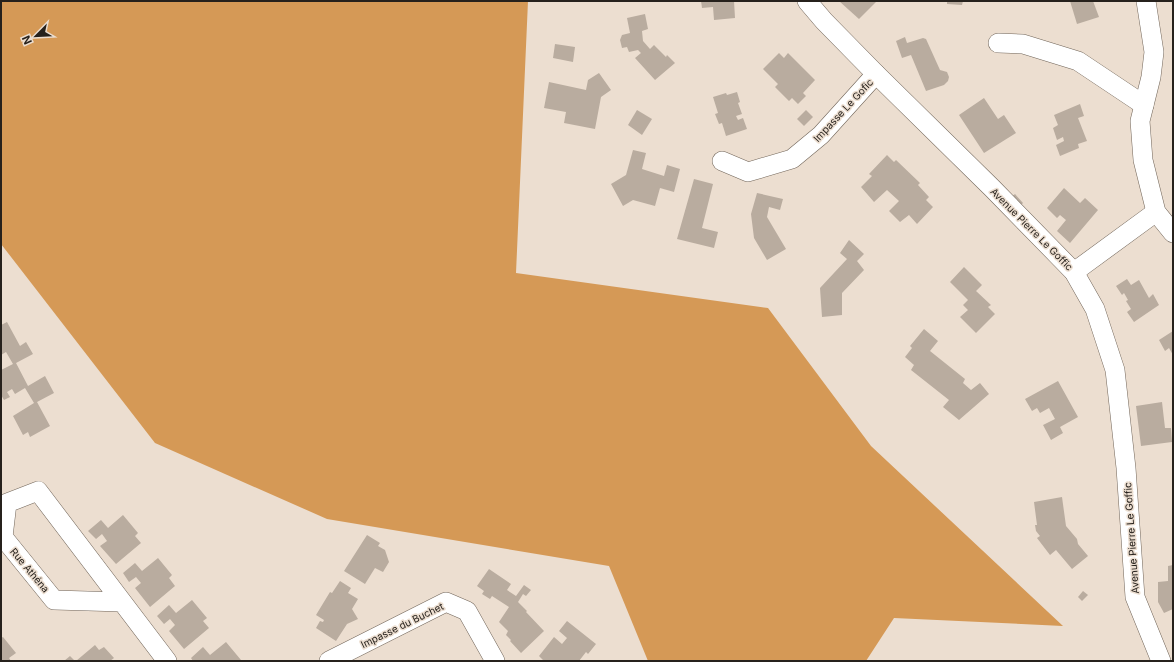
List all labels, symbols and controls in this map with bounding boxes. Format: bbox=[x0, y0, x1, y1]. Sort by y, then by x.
north arrow bbox=[16, 16, 56, 56]
text: N bbox=[19, 33, 35, 47]
street label: Impasse Le Gofic bbox=[811, 76, 876, 144]
street label: Avenue Pierre Le Goffic bbox=[988, 185, 1076, 273]
street label: Avenue Pierre Le Goffic bbox=[1121, 482, 1141, 594]
street label: Rue Athéna bbox=[8, 545, 52, 595]
street label: Impasse du Buchet bbox=[359, 599, 446, 650]

